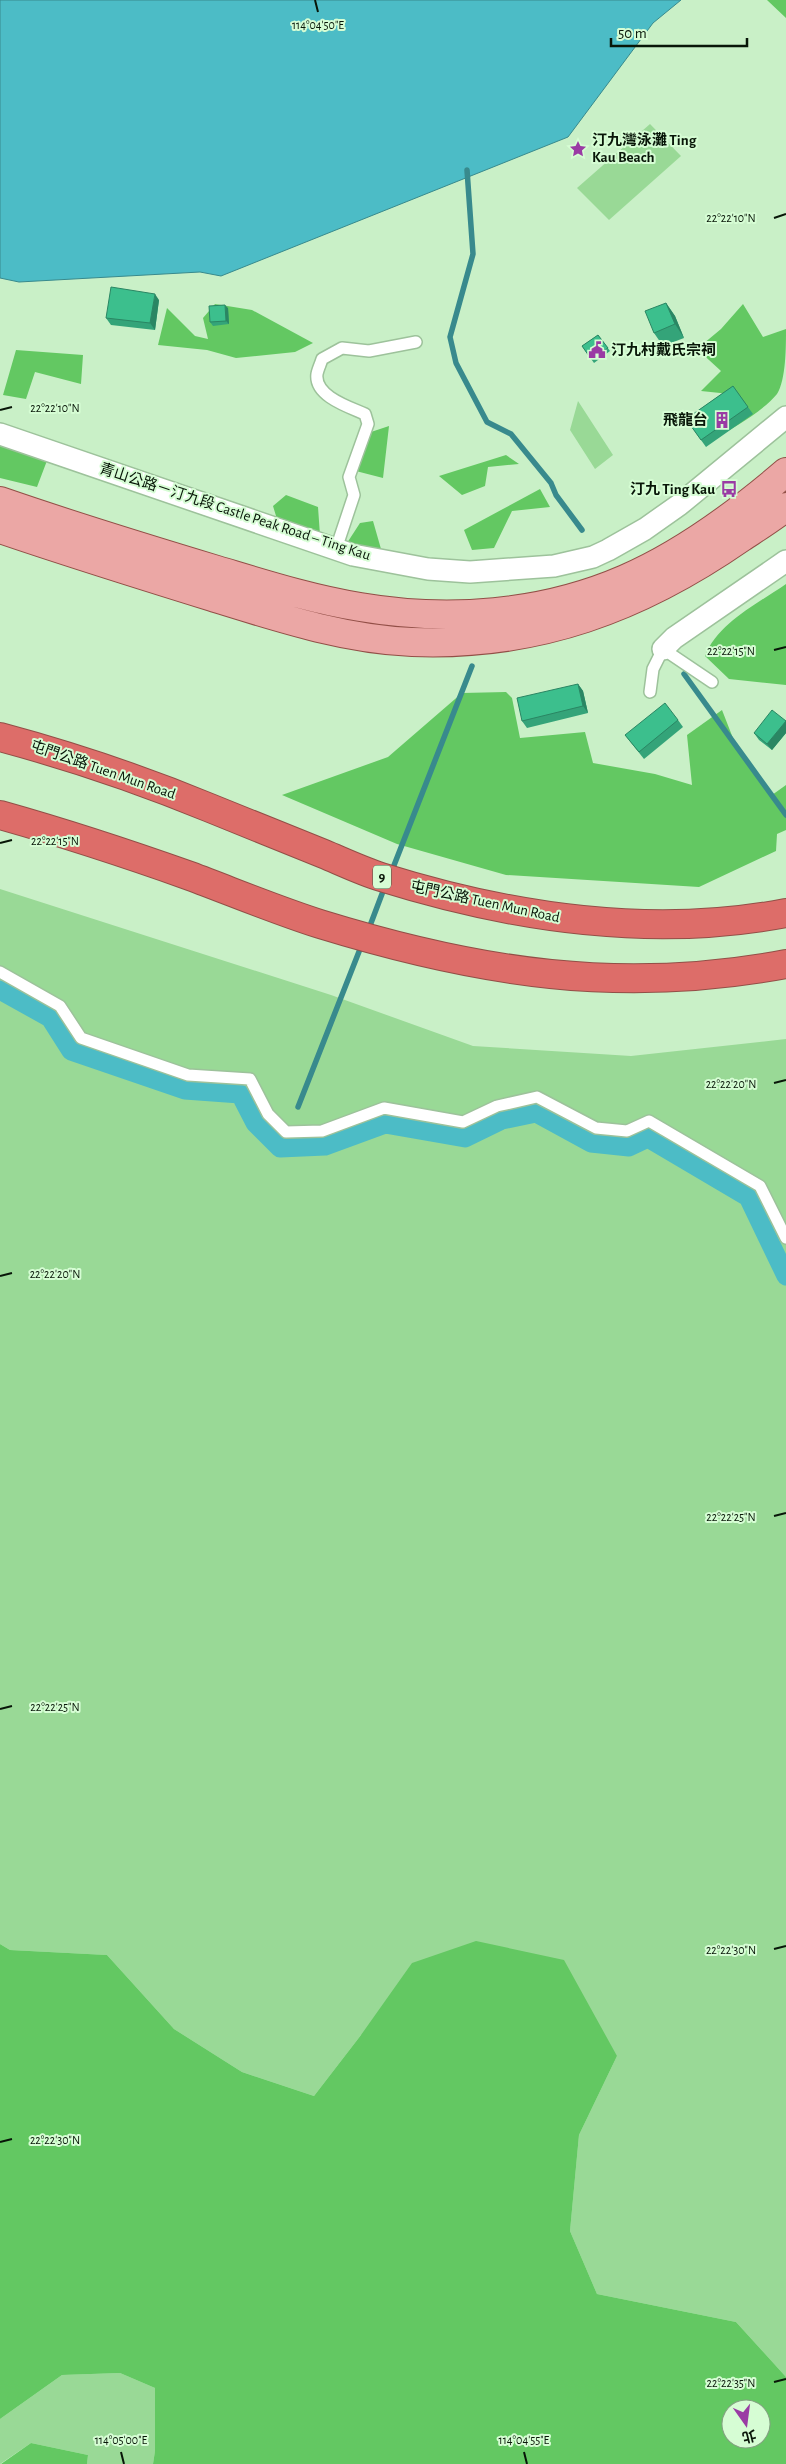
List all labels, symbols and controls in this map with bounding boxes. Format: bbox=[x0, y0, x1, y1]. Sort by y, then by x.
scale bar bbox=[611, 15, 747, 47]
text: 114°04'50"E bbox=[292, 19, 344, 31]
text: 50 m bbox=[618, 26, 647, 41]
place label: 汀九灣泳灘 Ting Kau Beach bbox=[592, 131, 697, 165]
place icon: 汀九灣泳灘 Ting Kau Beach bbox=[568, 139, 588, 159]
text: 22°22'10"N bbox=[706, 212, 756, 224]
public building icon: 汀九村戴氏宗祠 bbox=[587, 340, 607, 360]
place label: 汀九村戴氏宗祠 bbox=[611, 341, 716, 358]
text: 22°22'10"N bbox=[30, 402, 80, 414]
building icon: 飛龍台 bbox=[712, 410, 732, 430]
place label: 飛龍台 bbox=[663, 411, 708, 428]
street label: 青山公路－汀九段 Castle Peak Road – Ting Kau bbox=[98, 460, 373, 563]
bus stop icon: 汀九 Ting Kau bbox=[719, 479, 739, 499]
place label: 汀九 Ting Kau bbox=[630, 481, 715, 497]
text: 22°22'15"N bbox=[707, 645, 755, 657]
street label: 屯門公路 Tuen Mun Road bbox=[28, 737, 178, 802]
text: 22°22'15"N bbox=[31, 835, 79, 847]
road number: 9 bbox=[373, 866, 391, 889]
street label: 屯門公路 Tuen Mun Road bbox=[409, 878, 562, 925]
text: 22°22'20"N bbox=[706, 1078, 756, 1090]
text: 22°22'20"N bbox=[30, 1268, 80, 1280]
text: 22°22'25"N bbox=[706, 1511, 756, 1523]
text: 22°22'25"N bbox=[30, 1701, 80, 1713]
text: 22°22'30"N bbox=[706, 1944, 756, 1956]
text: 22°22'30"N bbox=[30, 2134, 80, 2146]
text: 22°22'35"N bbox=[707, 2377, 755, 2389]
north arrow bbox=[721, 2399, 771, 2449]
text: 北 bbox=[740, 2427, 758, 2445]
text: 114°05'00"E bbox=[95, 2434, 148, 2446]
text: 114°04'55"E bbox=[499, 2434, 550, 2446]

